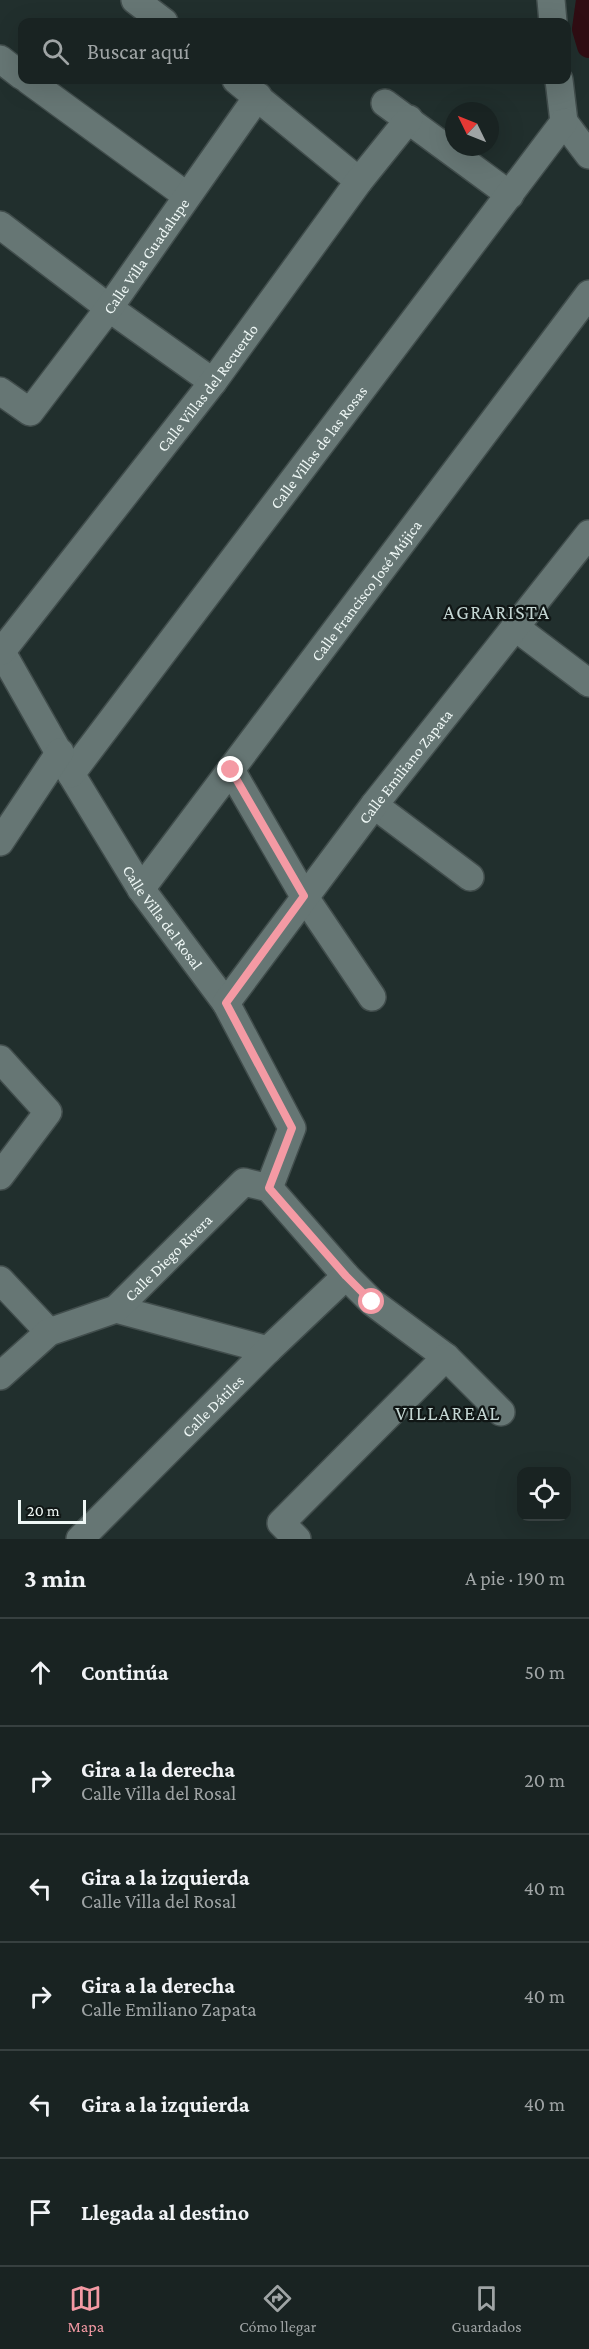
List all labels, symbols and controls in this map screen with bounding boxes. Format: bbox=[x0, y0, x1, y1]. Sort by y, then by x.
search box bbox=[18, 18, 571, 84]
icon: search bbox=[39, 35, 72, 68]
text: Buscar aquí bbox=[87, 39, 189, 64]
north arrow bbox=[445, 102, 499, 156]
street label: Calle Villa Guadalupe bbox=[99, 195, 192, 317]
street label: Calle Villas del Recuerdo bbox=[153, 320, 261, 455]
street label: Calle Villas de las Rosas bbox=[266, 382, 370, 512]
street label: Calle Francisco José Mújica bbox=[307, 516, 425, 664]
district label: AGRARISTA bbox=[443, 601, 551, 623]
street label: Calle Emiliano Zapata bbox=[355, 705, 456, 826]
route end bbox=[217, 756, 243, 782]
street label: Calle Villa del Rosal bbox=[120, 862, 206, 972]
street label: Calle Diego Rivera bbox=[121, 1210, 216, 1304]
route start bbox=[358, 1288, 384, 1314]
street label: Calle Dátiles bbox=[178, 1371, 247, 1440]
district label: VILLAREAL bbox=[395, 1402, 501, 1424]
map controls bbox=[517, 1467, 571, 1521]
button: locate bbox=[517, 1467, 571, 1521]
scale bar bbox=[18, 1497, 86, 1524]
text: 20 m bbox=[27, 1502, 60, 1519]
text: 3 min bbox=[24, 1564, 86, 1593]
text: A pie · 190 m bbox=[465, 1567, 565, 1589]
icon: ahead bbox=[24, 1656, 57, 1689]
text: Continúa bbox=[81, 1660, 168, 1685]
text: 50 m bbox=[524, 1661, 565, 1683]
text: Gira a la derecha bbox=[81, 1757, 235, 1782]
icon: right bbox=[24, 1764, 57, 1797]
text: 20 m bbox=[524, 1769, 565, 1791]
text: Calle Villa del Rosal bbox=[81, 1782, 236, 1804]
text: Gira a la izquierda bbox=[81, 1865, 250, 1890]
icon: left bbox=[24, 1872, 57, 1905]
text: 40 m bbox=[524, 1877, 565, 1899]
text: Calle Villa del Rosal bbox=[81, 1890, 236, 1912]
text: Gira a la derecha bbox=[81, 1973, 235, 1998]
icon: right bbox=[24, 1980, 57, 2013]
text: 40 m bbox=[524, 1985, 565, 2007]
text: Calle Emiliano Zapata bbox=[81, 1998, 257, 2020]
icon: left bbox=[24, 2088, 57, 2121]
text: Gira a la izquierda bbox=[81, 2092, 250, 2117]
text: 40 m bbox=[524, 2093, 565, 2115]
icon: arrive bbox=[24, 2196, 57, 2229]
text: Llegada al destino bbox=[81, 2200, 249, 2225]
tab: Mapa bbox=[68, 2282, 104, 2335]
tab: Cómo llegar bbox=[239, 2282, 316, 2335]
tab: Guardados bbox=[452, 2282, 521, 2335]

